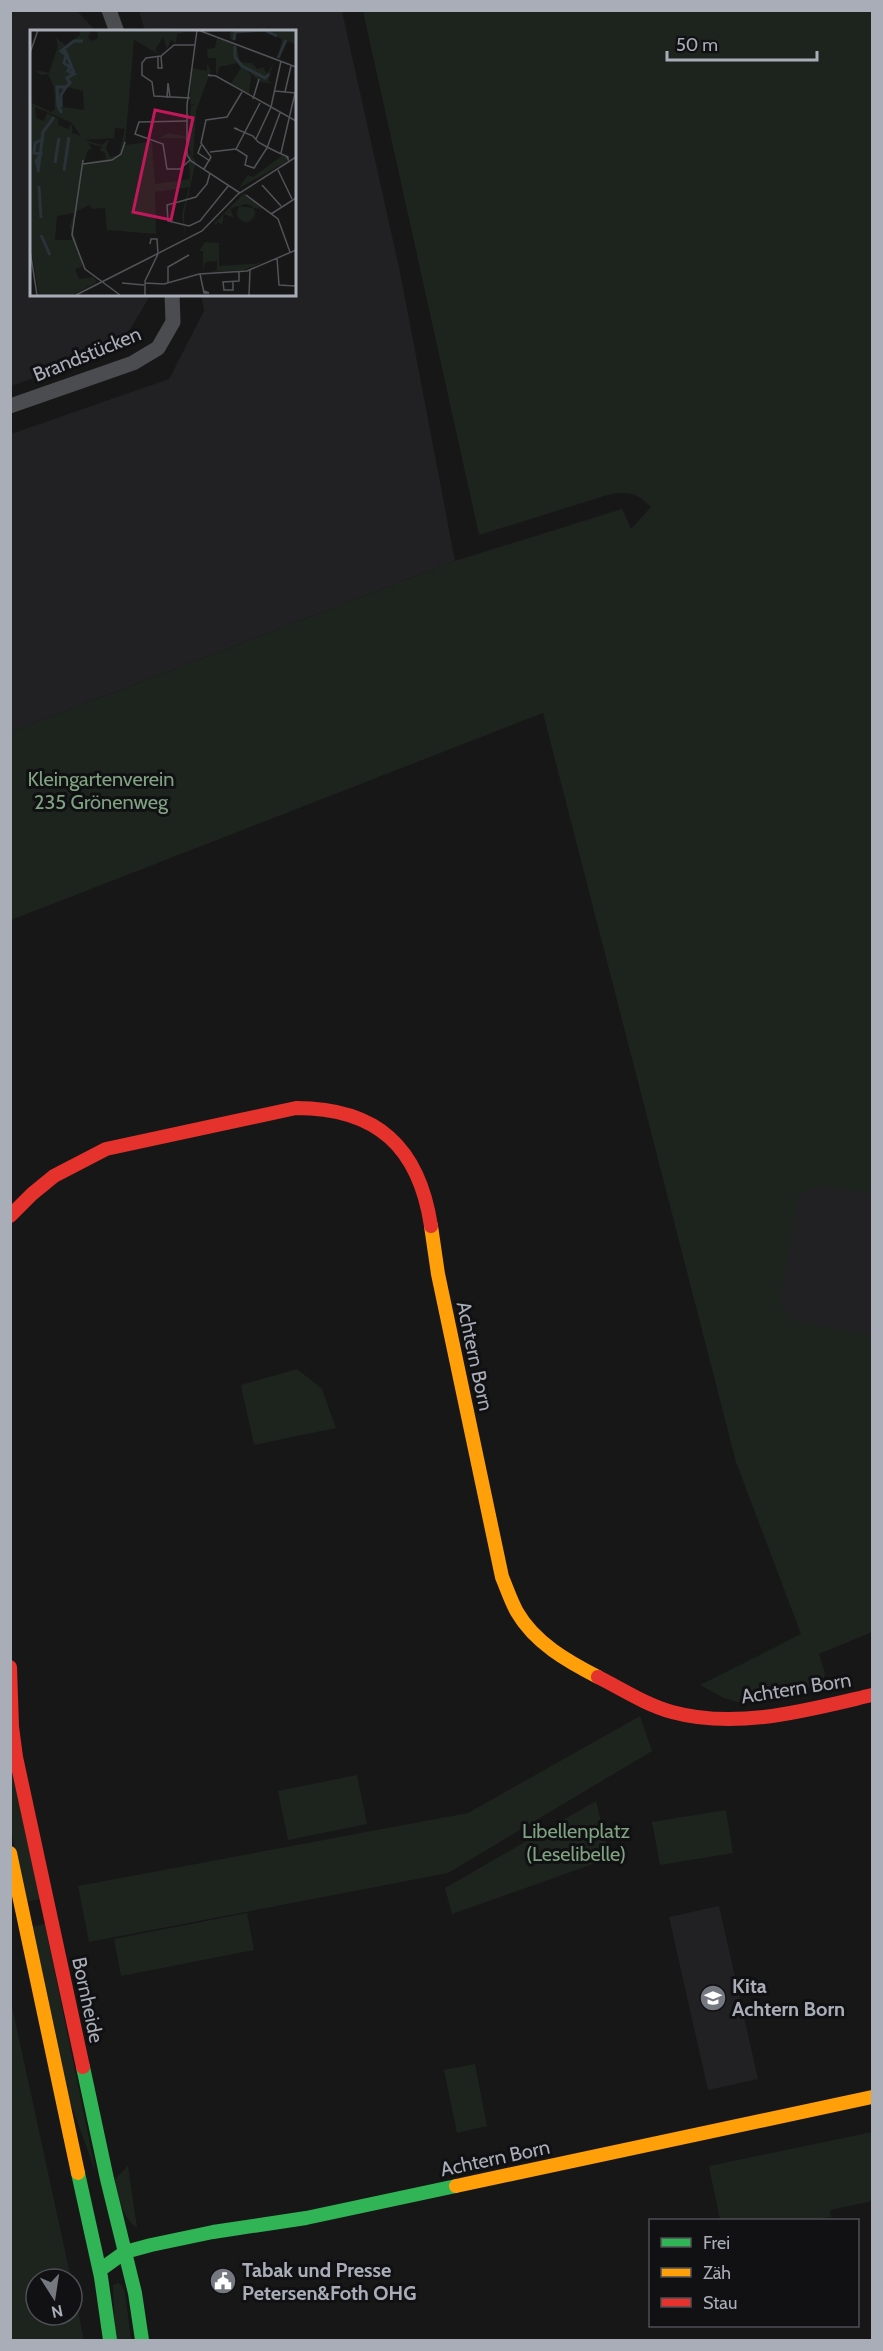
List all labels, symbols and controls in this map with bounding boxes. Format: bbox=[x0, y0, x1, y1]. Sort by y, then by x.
scale bar bbox=[667, 24, 817, 62]
inset map bbox=[30, 30, 296, 296]
text: 50 m bbox=[676, 34, 718, 56]
street label: Brandstücken bbox=[29, 321, 145, 387]
park label: Kleingartenverein 235 Grönenweg bbox=[28, 767, 174, 814]
street label: Achtern Born bbox=[452, 1299, 498, 1413]
street label: Achtern Born bbox=[739, 1667, 853, 1709]
park label: Libellenplatz (Leselibelle) bbox=[522, 1819, 630, 1866]
street label: Bornheide bbox=[67, 1955, 109, 2045]
place label: Kita Achtern Born bbox=[732, 1974, 845, 2021]
school or university icon: Kita Achtern Born bbox=[698, 1983, 728, 2013]
street label: Achtern Born bbox=[438, 2135, 552, 2181]
legend bbox=[649, 2219, 859, 2327]
text: Frei bbox=[703, 2232, 730, 2254]
place label: Tabak und Presse Petersen&Foth OHG bbox=[242, 2258, 416, 2305]
text: Zäh bbox=[703, 2262, 731, 2284]
public building icon: Tabak und Presse Petersen&Foth OHG bbox=[208, 2266, 238, 2296]
north arrow bbox=[24, 2267, 84, 2327]
text: Stau bbox=[703, 2292, 737, 2314]
text: N bbox=[50, 2301, 65, 2322]

